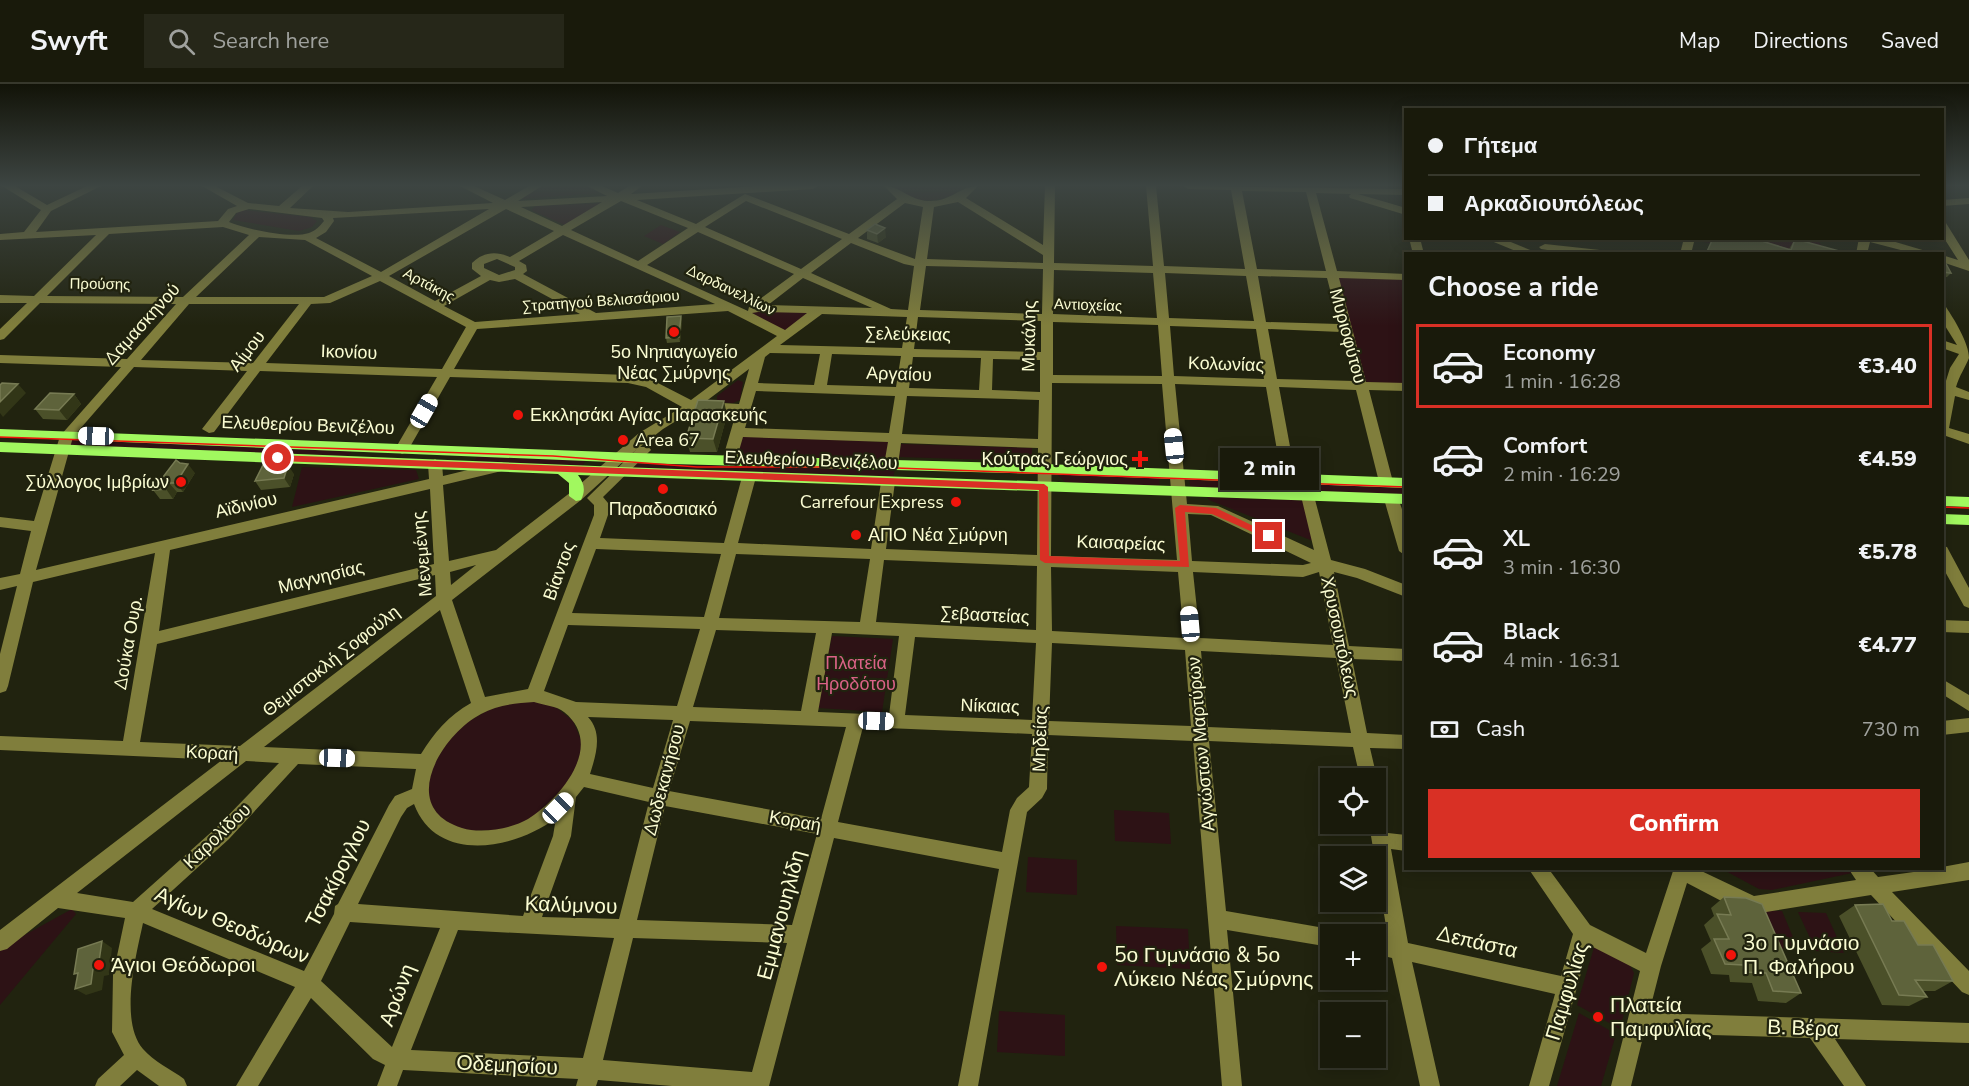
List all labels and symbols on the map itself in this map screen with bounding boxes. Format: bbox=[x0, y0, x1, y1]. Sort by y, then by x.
street label: Δαρδανελλίων bbox=[683, 260, 779, 320]
street label: Αρτάκης bbox=[400, 263, 458, 307]
street label: Προύσης bbox=[69, 273, 131, 295]
street label: Δαμασκηνού bbox=[99, 278, 185, 370]
street label: Στρατηγού Βελισσάριου bbox=[522, 286, 680, 316]
street label: Μυριοφύτου bbox=[1324, 286, 1372, 386]
street label: Αντιοχείας bbox=[1054, 294, 1122, 316]
street label: Μυκάλης bbox=[1016, 300, 1042, 372]
street label: Σελεύκειας bbox=[865, 321, 951, 347]
marker: 5ο Νηπιαγωγείο Νέας Σμύρνης bbox=[667, 325, 681, 339]
street label: Αίμου bbox=[223, 326, 271, 376]
street label: Ικονίου bbox=[320, 339, 378, 365]
place label: 5ο Νηπιαγωγείο Νέας Σμύρνης bbox=[610, 340, 738, 385]
street label: Κολωνίας bbox=[1187, 351, 1265, 377]
street label: Αργαίου bbox=[866, 361, 932, 387]
car bbox=[407, 391, 441, 431]
place label: Εκκλησάκι Αγίας Παρασκευής bbox=[530, 403, 768, 427]
marker: Εκκλησάκι Αγίας Παρασκευής bbox=[511, 408, 525, 422]
street label: Ελευθερίου Βενιζέλου bbox=[221, 410, 395, 440]
car bbox=[78, 426, 114, 446]
car bbox=[1163, 427, 1185, 465]
place label: Area 67 bbox=[635, 428, 700, 452]
marker: Area 67 bbox=[616, 433, 630, 447]
route start bbox=[264, 444, 291, 471]
street label: Ελευθερίου Βενιζέλου bbox=[724, 445, 898, 475]
place label: Κούτρας Γεώργιος bbox=[981, 447, 1128, 471]
callout: 2 min bbox=[1220, 449, 1318, 491]
marker: Κούτρας Γεώργιος bbox=[1133, 452, 1147, 466]
place label: Σύλλογος Ιμβρίων bbox=[26, 470, 169, 494]
marker: Σύλλογος Ιμβρίων bbox=[174, 475, 188, 489]
marker: Παραδοσιακό bbox=[656, 482, 670, 496]
street label: Αϊδινίου bbox=[213, 486, 279, 524]
place label: Carrefour Express bbox=[800, 490, 944, 514]
marker: Carrefour Express bbox=[949, 495, 963, 509]
place label: Παραδοσιακό bbox=[609, 497, 717, 521]
street label: Μενεμένης bbox=[406, 510, 438, 598]
route end bbox=[1255, 522, 1282, 549]
place label: ΑΠΟ Νέα Σμύρνη bbox=[868, 523, 1008, 547]
marker: ΑΠΟ Νέα Σμύρνη bbox=[849, 528, 863, 542]
street label: Καισαρείας bbox=[1076, 529, 1166, 557]
street label: Βίαντος bbox=[537, 538, 581, 604]
street label: Μαγνησίας bbox=[276, 555, 367, 599]
street label: Χρυσουπόλεως bbox=[1315, 574, 1365, 700]
street label: Δούκα Ουρ. bbox=[108, 594, 148, 692]
street label: Θεμιστοκλή Σοφούλη bbox=[257, 600, 405, 722]
street label: Σεβαστείας bbox=[940, 601, 1030, 629]
car bbox=[1179, 605, 1201, 643]
park label: Πλατεία Ηροδότου bbox=[816, 651, 896, 696]
street label: Αγνώστων Μαρτύρων bbox=[1181, 656, 1221, 832]
street label: Νίκαιας bbox=[960, 693, 1020, 719]
street label: Μηδείας bbox=[1027, 705, 1053, 772]
car bbox=[858, 711, 894, 731]
street label: Δωδεκανήσου bbox=[638, 722, 690, 838]
street label: Κοραή bbox=[185, 740, 239, 766]
car bbox=[319, 748, 355, 768]
car bbox=[539, 789, 577, 827]
street label: Καρολίδου bbox=[178, 798, 256, 874]
street label: Κοραή bbox=[767, 805, 823, 837]
street label: Τσακίρογλου bbox=[299, 814, 377, 932]
street label: Εμμανουηλίδη bbox=[750, 847, 812, 983]
street label: Αγίων Θεοδώρων bbox=[150, 880, 314, 970]
street label: Καλύμνου bbox=[524, 889, 618, 921]
street label: Δεπάστα bbox=[1434, 919, 1520, 965]
place label: 3ο Γυμνάσιο Π. Φαλήρου bbox=[1743, 929, 1859, 981]
street label: Παμφυλίας bbox=[1539, 938, 1595, 1044]
place label: 5ο Γυμνάσιο & 5ο Λύκειο Νέας Σμύρνης bbox=[1114, 941, 1313, 993]
marker: 3ο Γυμνάσιο Π. Φαλήρου bbox=[1724, 948, 1738, 962]
place label: Άγιοι Θεόδωροι bbox=[111, 951, 256, 979]
marker: Άγιοι Θεόδωροι bbox=[92, 958, 106, 972]
street label: Αρώνη bbox=[372, 960, 422, 1030]
marker: 5ο Γυμνάσιο & 5ο Λύκειο Νέας Σμύρνης bbox=[1095, 960, 1109, 974]
place label: Πλατεία Παμφυλίας bbox=[1610, 991, 1712, 1043]
marker: Πλατεία Παμφυλίας bbox=[1591, 1010, 1605, 1024]
street label: Β. Βέρα bbox=[1767, 1013, 1839, 1043]
street label: Οδεμησίου bbox=[456, 1048, 558, 1082]

